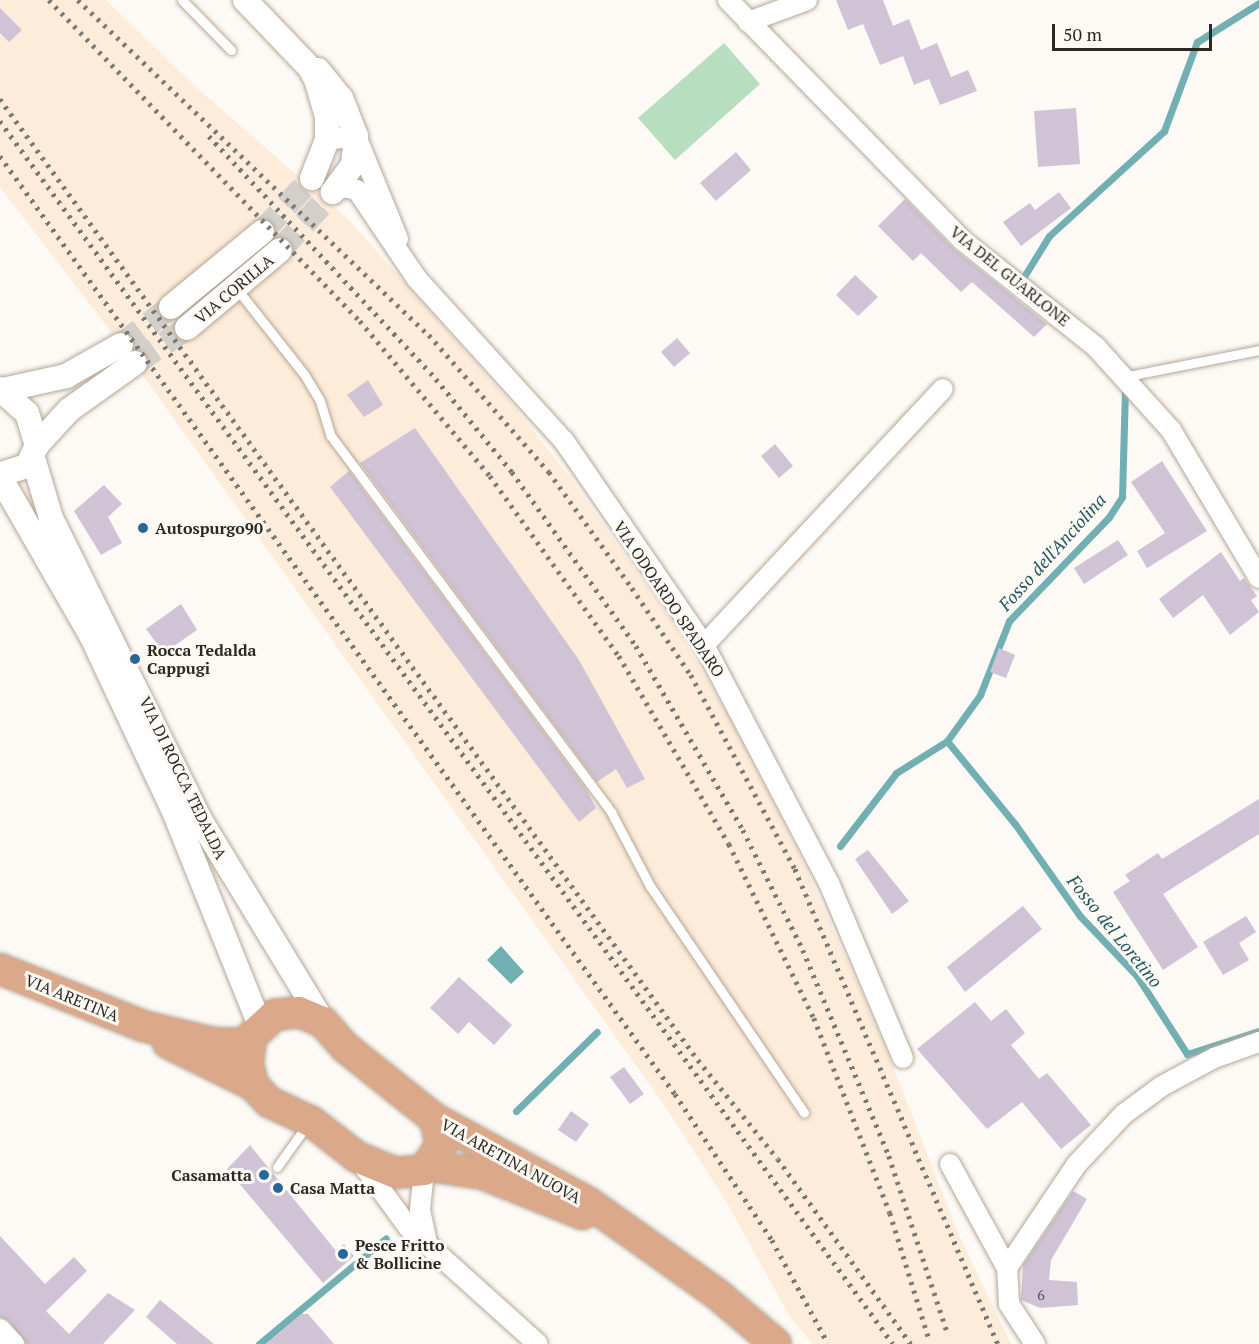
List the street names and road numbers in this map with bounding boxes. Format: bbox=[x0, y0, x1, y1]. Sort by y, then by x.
street label: VIA DEL GUARLONE bbox=[946, 222, 1074, 330]
street label: VIA CORILLA bbox=[190, 250, 278, 328]
street label: VIA ODOARDO SPADARO bbox=[609, 517, 729, 681]
street label: VIA DI ROCCA TEDALDA bbox=[135, 693, 231, 863]
street label: VIA ARETINA bbox=[22, 970, 122, 1026]
street label: VIA ARETINA NUOVA bbox=[437, 1114, 585, 1208]

